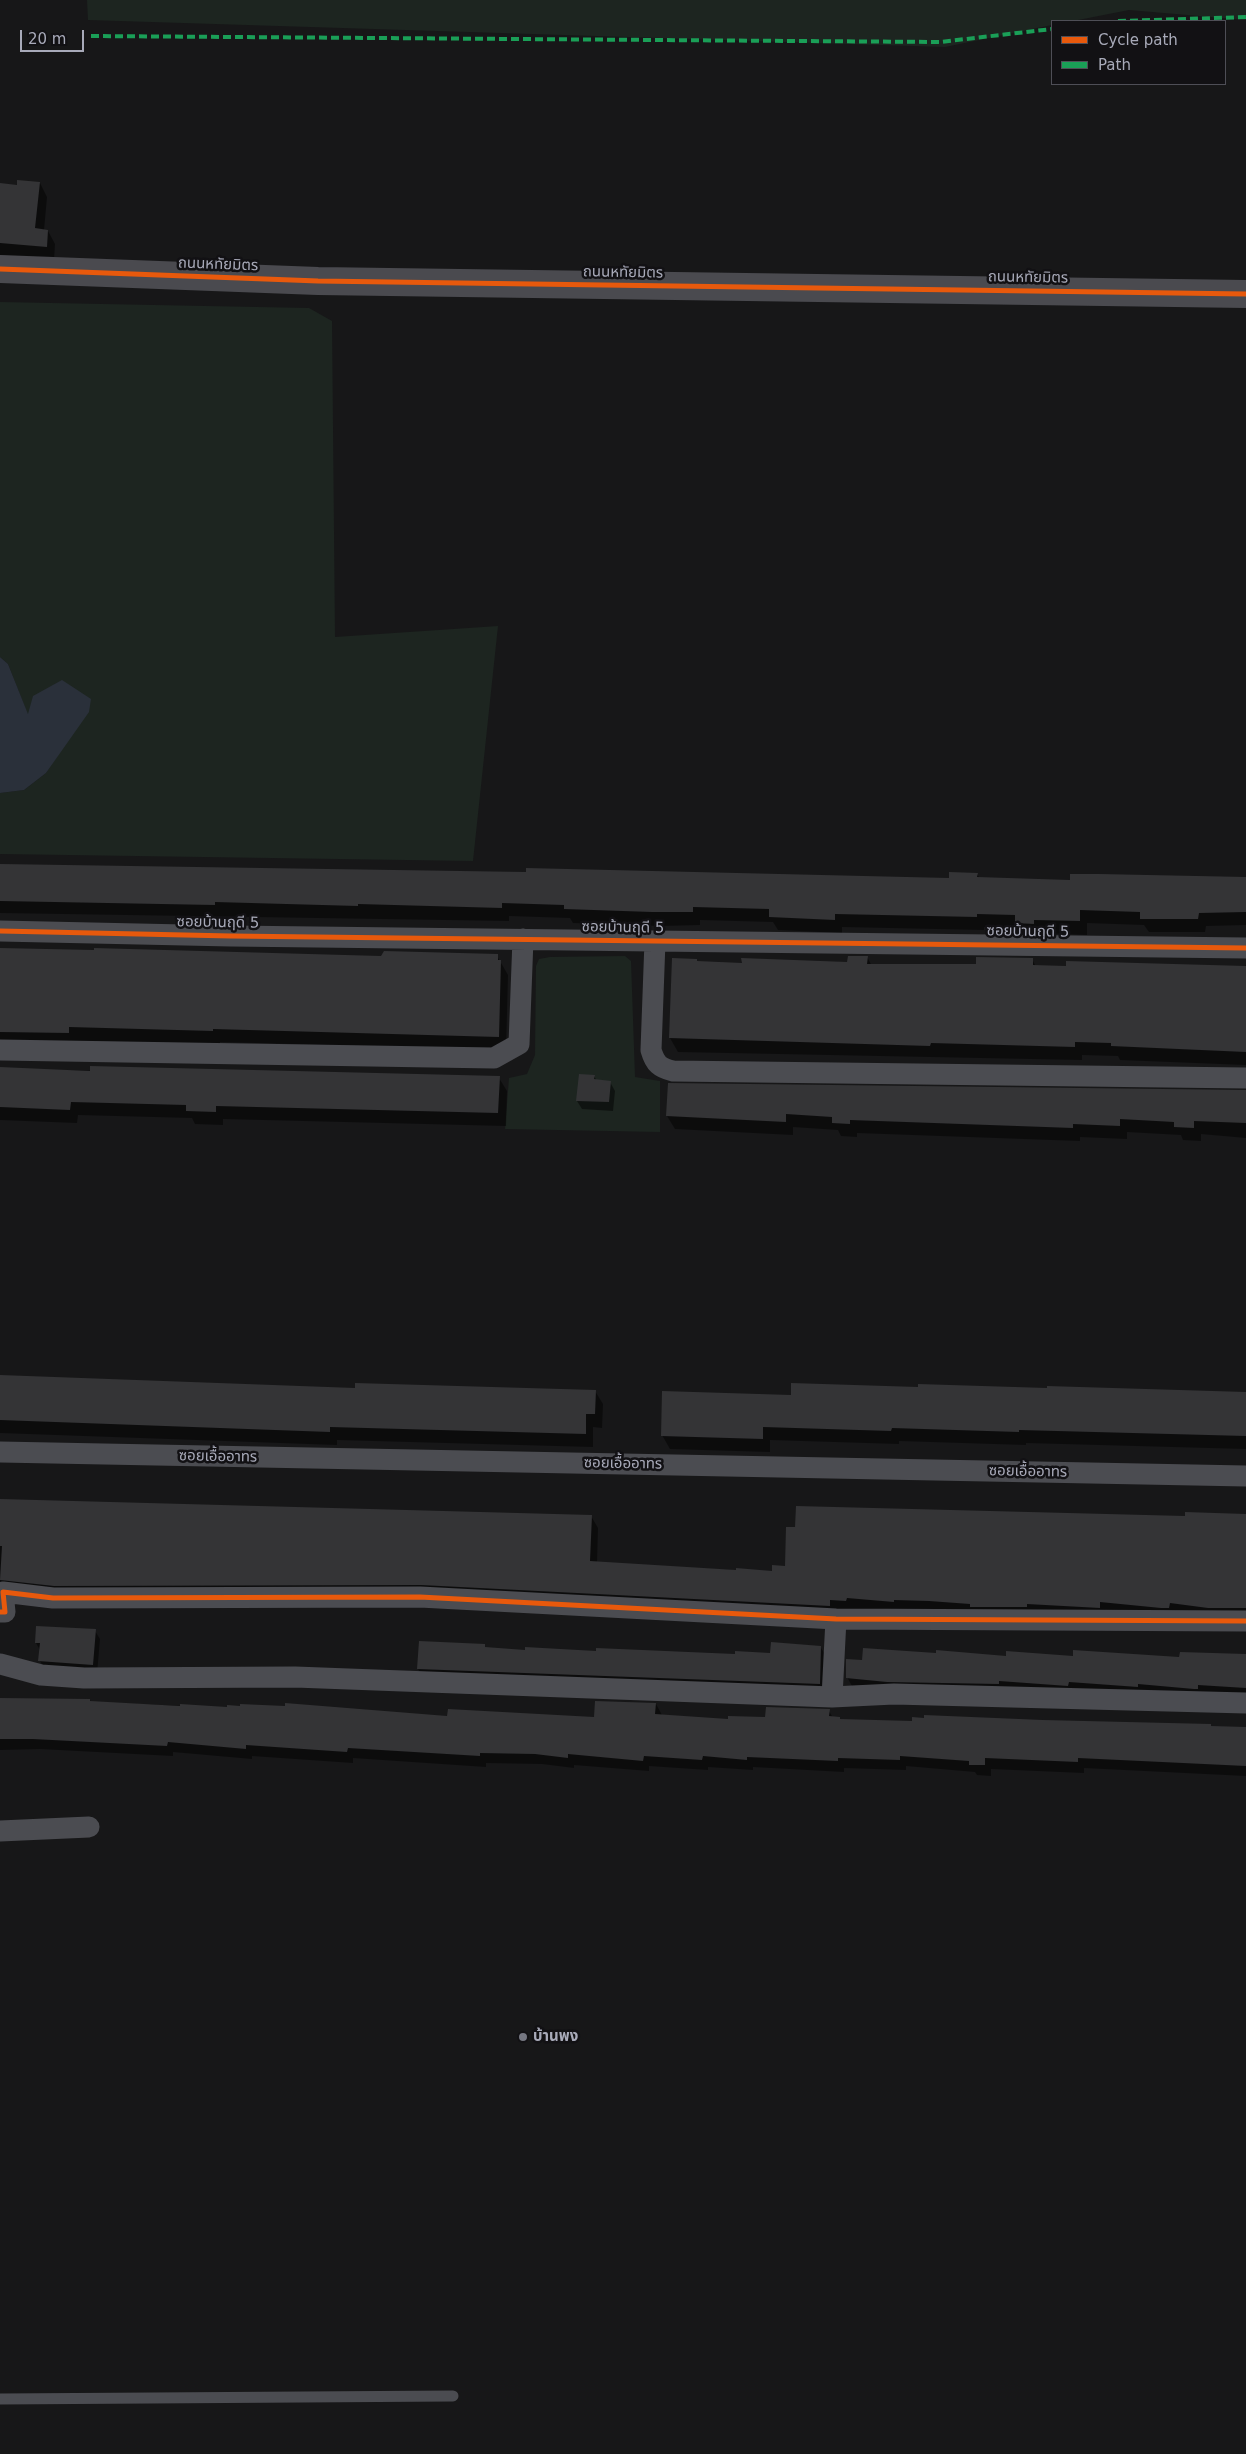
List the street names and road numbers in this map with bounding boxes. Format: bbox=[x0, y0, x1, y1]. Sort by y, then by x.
street label: ถนนหทัยมิตร bbox=[178, 255, 258, 275]
street label: ถนนหทัยมิตร bbox=[583, 263, 663, 283]
street label: ถนนหทัยมิตร bbox=[988, 268, 1068, 288]
street label: ซอยบ้านฤดี 5 bbox=[176, 913, 260, 933]
street label: ซอยบ้านฤดี 5 bbox=[581, 918, 665, 938]
street label: ซอยบ้านฤดี 5 bbox=[986, 922, 1070, 942]
street label: ซอยเอื้ออาทร bbox=[179, 1447, 257, 1467]
street label: ซอยเอื้ออาทร bbox=[584, 1454, 662, 1474]
street label: ซอยเอื้ออาทร bbox=[989, 1462, 1067, 1482]

